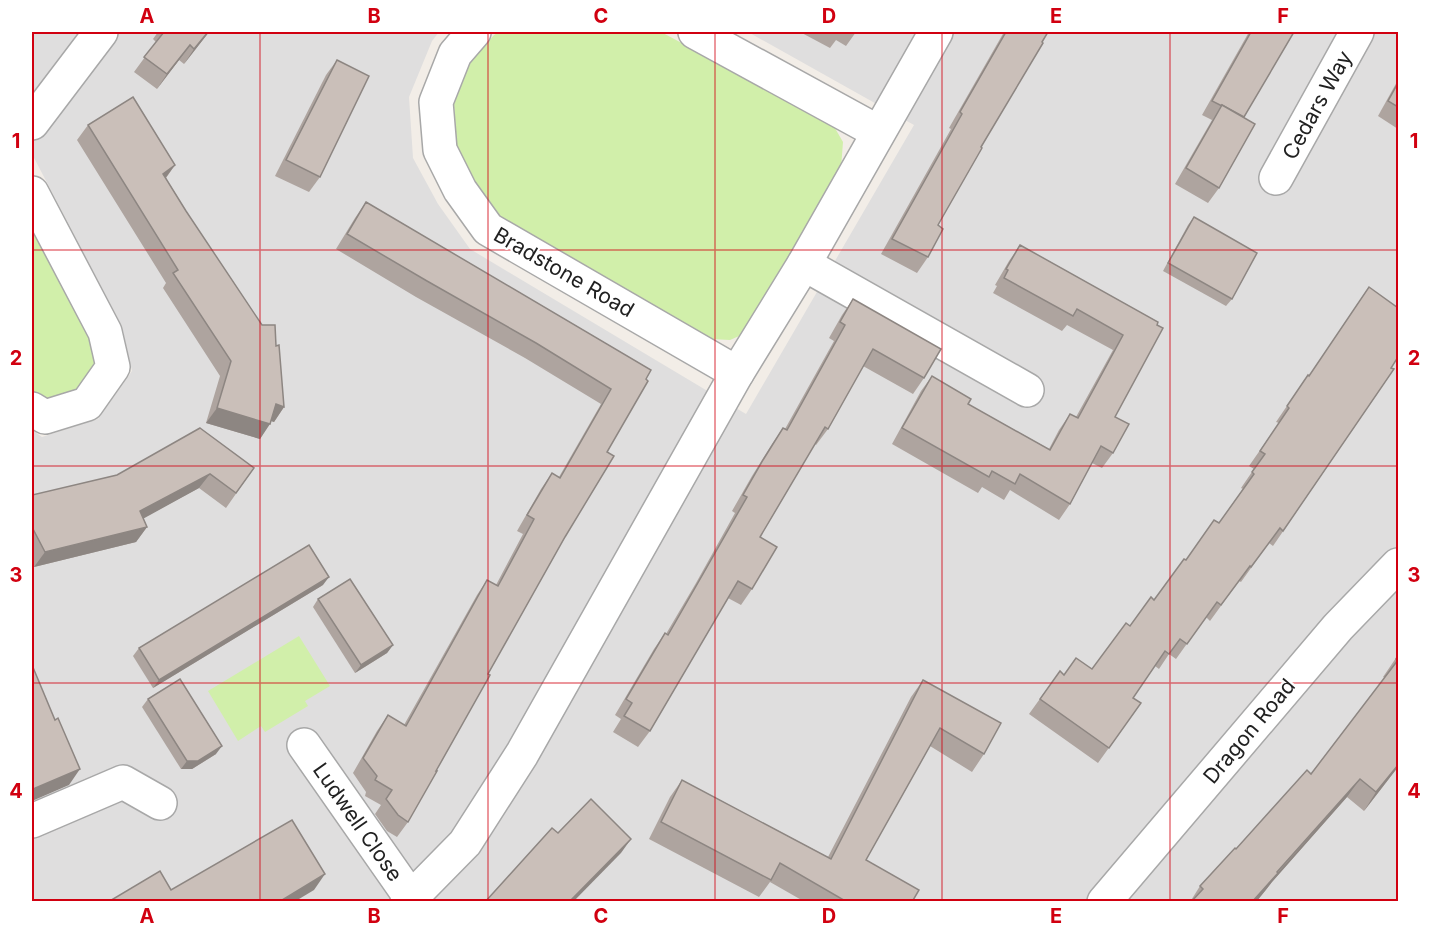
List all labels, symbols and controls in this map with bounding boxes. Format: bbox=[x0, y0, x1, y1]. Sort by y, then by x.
text: A bbox=[140, 4, 155, 28]
text: B bbox=[367, 4, 381, 28]
text: C bbox=[594, 4, 608, 28]
text: D bbox=[822, 4, 836, 28]
text: E bbox=[1050, 4, 1062, 28]
text: F bbox=[1277, 4, 1289, 28]
street label: Cedars Way bbox=[1277, 46, 1357, 164]
text: 1 bbox=[12, 129, 20, 153]
text: 1 bbox=[1410, 129, 1418, 153]
street label: Bradstone Road bbox=[489, 222, 639, 322]
text: 2 bbox=[10, 346, 22, 370]
text: 2 bbox=[1408, 346, 1420, 370]
text: 3 bbox=[10, 563, 22, 587]
text: 3 bbox=[1408, 563, 1420, 587]
street label: Dragon Road bbox=[1198, 673, 1300, 789]
street label: Ludwell Close bbox=[308, 758, 408, 886]
text: 4 bbox=[9, 779, 23, 803]
text: 4 bbox=[1407, 779, 1421, 803]
text: A bbox=[140, 904, 155, 928]
text: B bbox=[367, 904, 381, 928]
text: C bbox=[594, 904, 608, 928]
text: D bbox=[822, 904, 836, 928]
text: E bbox=[1050, 904, 1062, 928]
text: F bbox=[1277, 904, 1289, 928]

